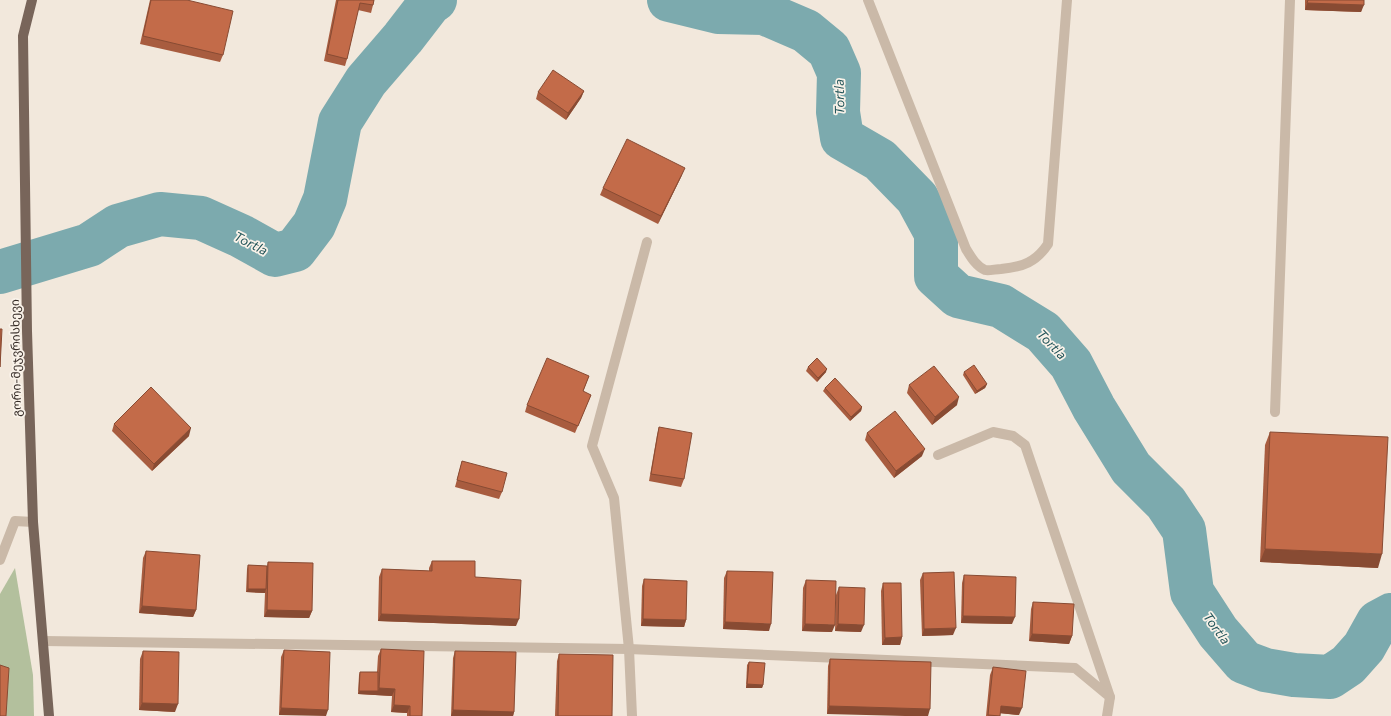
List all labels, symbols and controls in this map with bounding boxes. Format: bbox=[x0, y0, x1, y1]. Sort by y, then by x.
water label: Tortla bbox=[831, 79, 847, 115]
water label: Tortla bbox=[231, 228, 271, 258]
street label: გორი-მეჯვრისხევი bbox=[7, 299, 24, 417]
water label: Tortla bbox=[1034, 326, 1070, 363]
water label: Tortla bbox=[1200, 609, 1234, 647]

